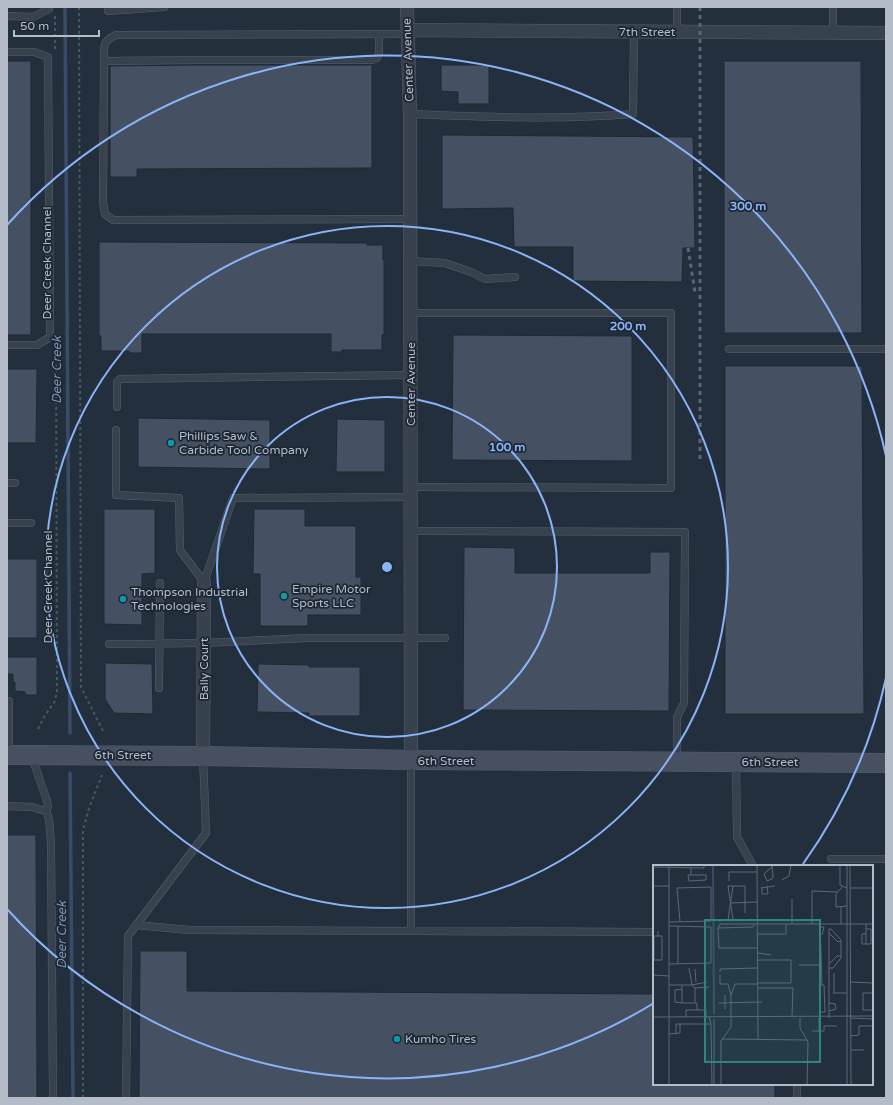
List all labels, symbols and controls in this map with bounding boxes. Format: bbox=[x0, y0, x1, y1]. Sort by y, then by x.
scale bar bbox=[14, 12, 99, 38]
street label: Center Avenue bbox=[400, 18, 416, 102]
text: 50 m bbox=[20, 19, 49, 33]
street label: 7th Street bbox=[619, 25, 676, 39]
text: 300 m bbox=[730, 199, 766, 213]
street label: Deer Creek Channel bbox=[40, 207, 54, 319]
text: 200 m bbox=[610, 319, 646, 333]
water label: Deer Creek bbox=[49, 335, 65, 404]
street label: Center Avenue bbox=[404, 342, 418, 426]
place label: Phillips Saw & Carbide Tool Company bbox=[179, 429, 309, 457]
marker: Phillips Saw & Carbide Tool Company bbox=[166, 438, 176, 448]
text: 100 m bbox=[489, 440, 525, 454]
street label: Deer Creek Channel bbox=[41, 531, 55, 643]
centre of rings bbox=[380, 560, 394, 574]
place label: Empire Motor Sports LLC bbox=[292, 582, 371, 610]
place label: Thompson Industrial Technologies bbox=[131, 585, 248, 613]
marker: Empire Motor Sports LLC bbox=[279, 591, 289, 601]
marker: Thompson Industrial Technologies bbox=[118, 594, 128, 604]
street label: Bally Court bbox=[197, 637, 211, 700]
street label: 6th Street bbox=[95, 748, 152, 762]
street label: 6th Street bbox=[418, 754, 475, 768]
street label: 6th Street bbox=[742, 755, 799, 769]
inset map bbox=[653, 865, 873, 1085]
water label: Deer Creek bbox=[54, 900, 70, 969]
place label: Kumho Tires bbox=[405, 1032, 476, 1046]
marker: Kumho Tires bbox=[392, 1034, 402, 1044]

